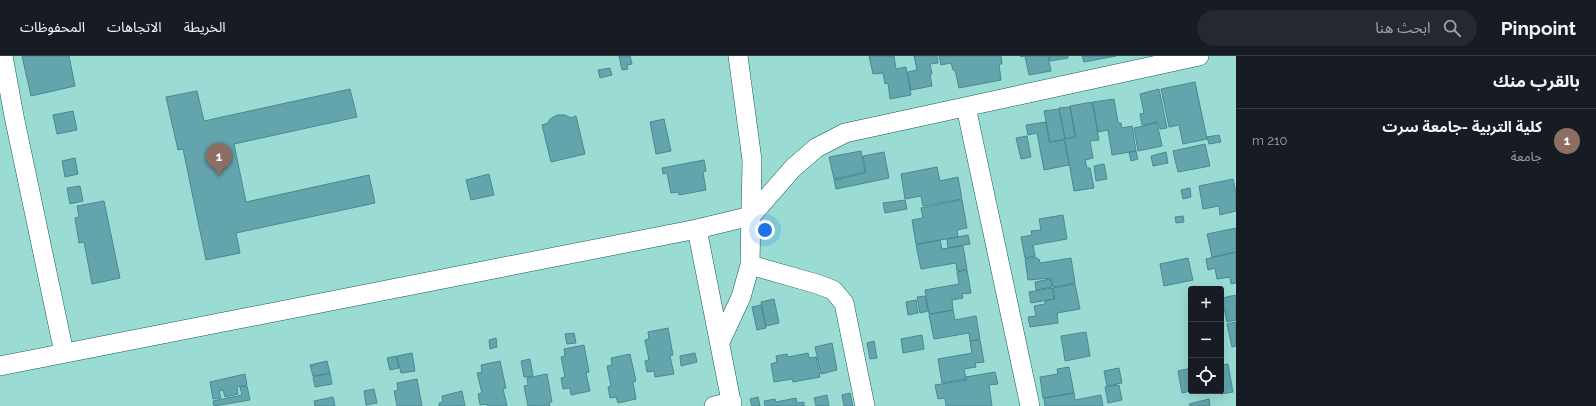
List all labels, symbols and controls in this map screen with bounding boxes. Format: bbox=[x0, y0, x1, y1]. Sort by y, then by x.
search box bbox=[1197, 10, 1477, 46]
icon: search bbox=[1441, 17, 1463, 39]
text: Pinpoint bbox=[1501, 17, 1576, 39]
text: المحفوظات bbox=[20, 19, 85, 35]
text: الاتجاهات bbox=[107, 19, 162, 35]
text: الخريطة bbox=[184, 19, 226, 35]
text: ابحث هنا bbox=[1375, 19, 1431, 37]
text: بالقرب منك bbox=[1493, 71, 1580, 91]
text: كلية التربية -جامعة سرت bbox=[1382, 118, 1542, 136]
text: 210 m bbox=[1252, 133, 1288, 148]
text: 1 bbox=[1564, 133, 1570, 148]
pin: 1 bbox=[206, 143, 232, 176]
text: جامعة bbox=[1511, 149, 1542, 164]
your location bbox=[755, 220, 775, 240]
map controls bbox=[1188, 286, 1224, 394]
button: + bbox=[1188, 286, 1224, 322]
button: − bbox=[1188, 322, 1224, 358]
button: locate bbox=[1188, 358, 1224, 394]

